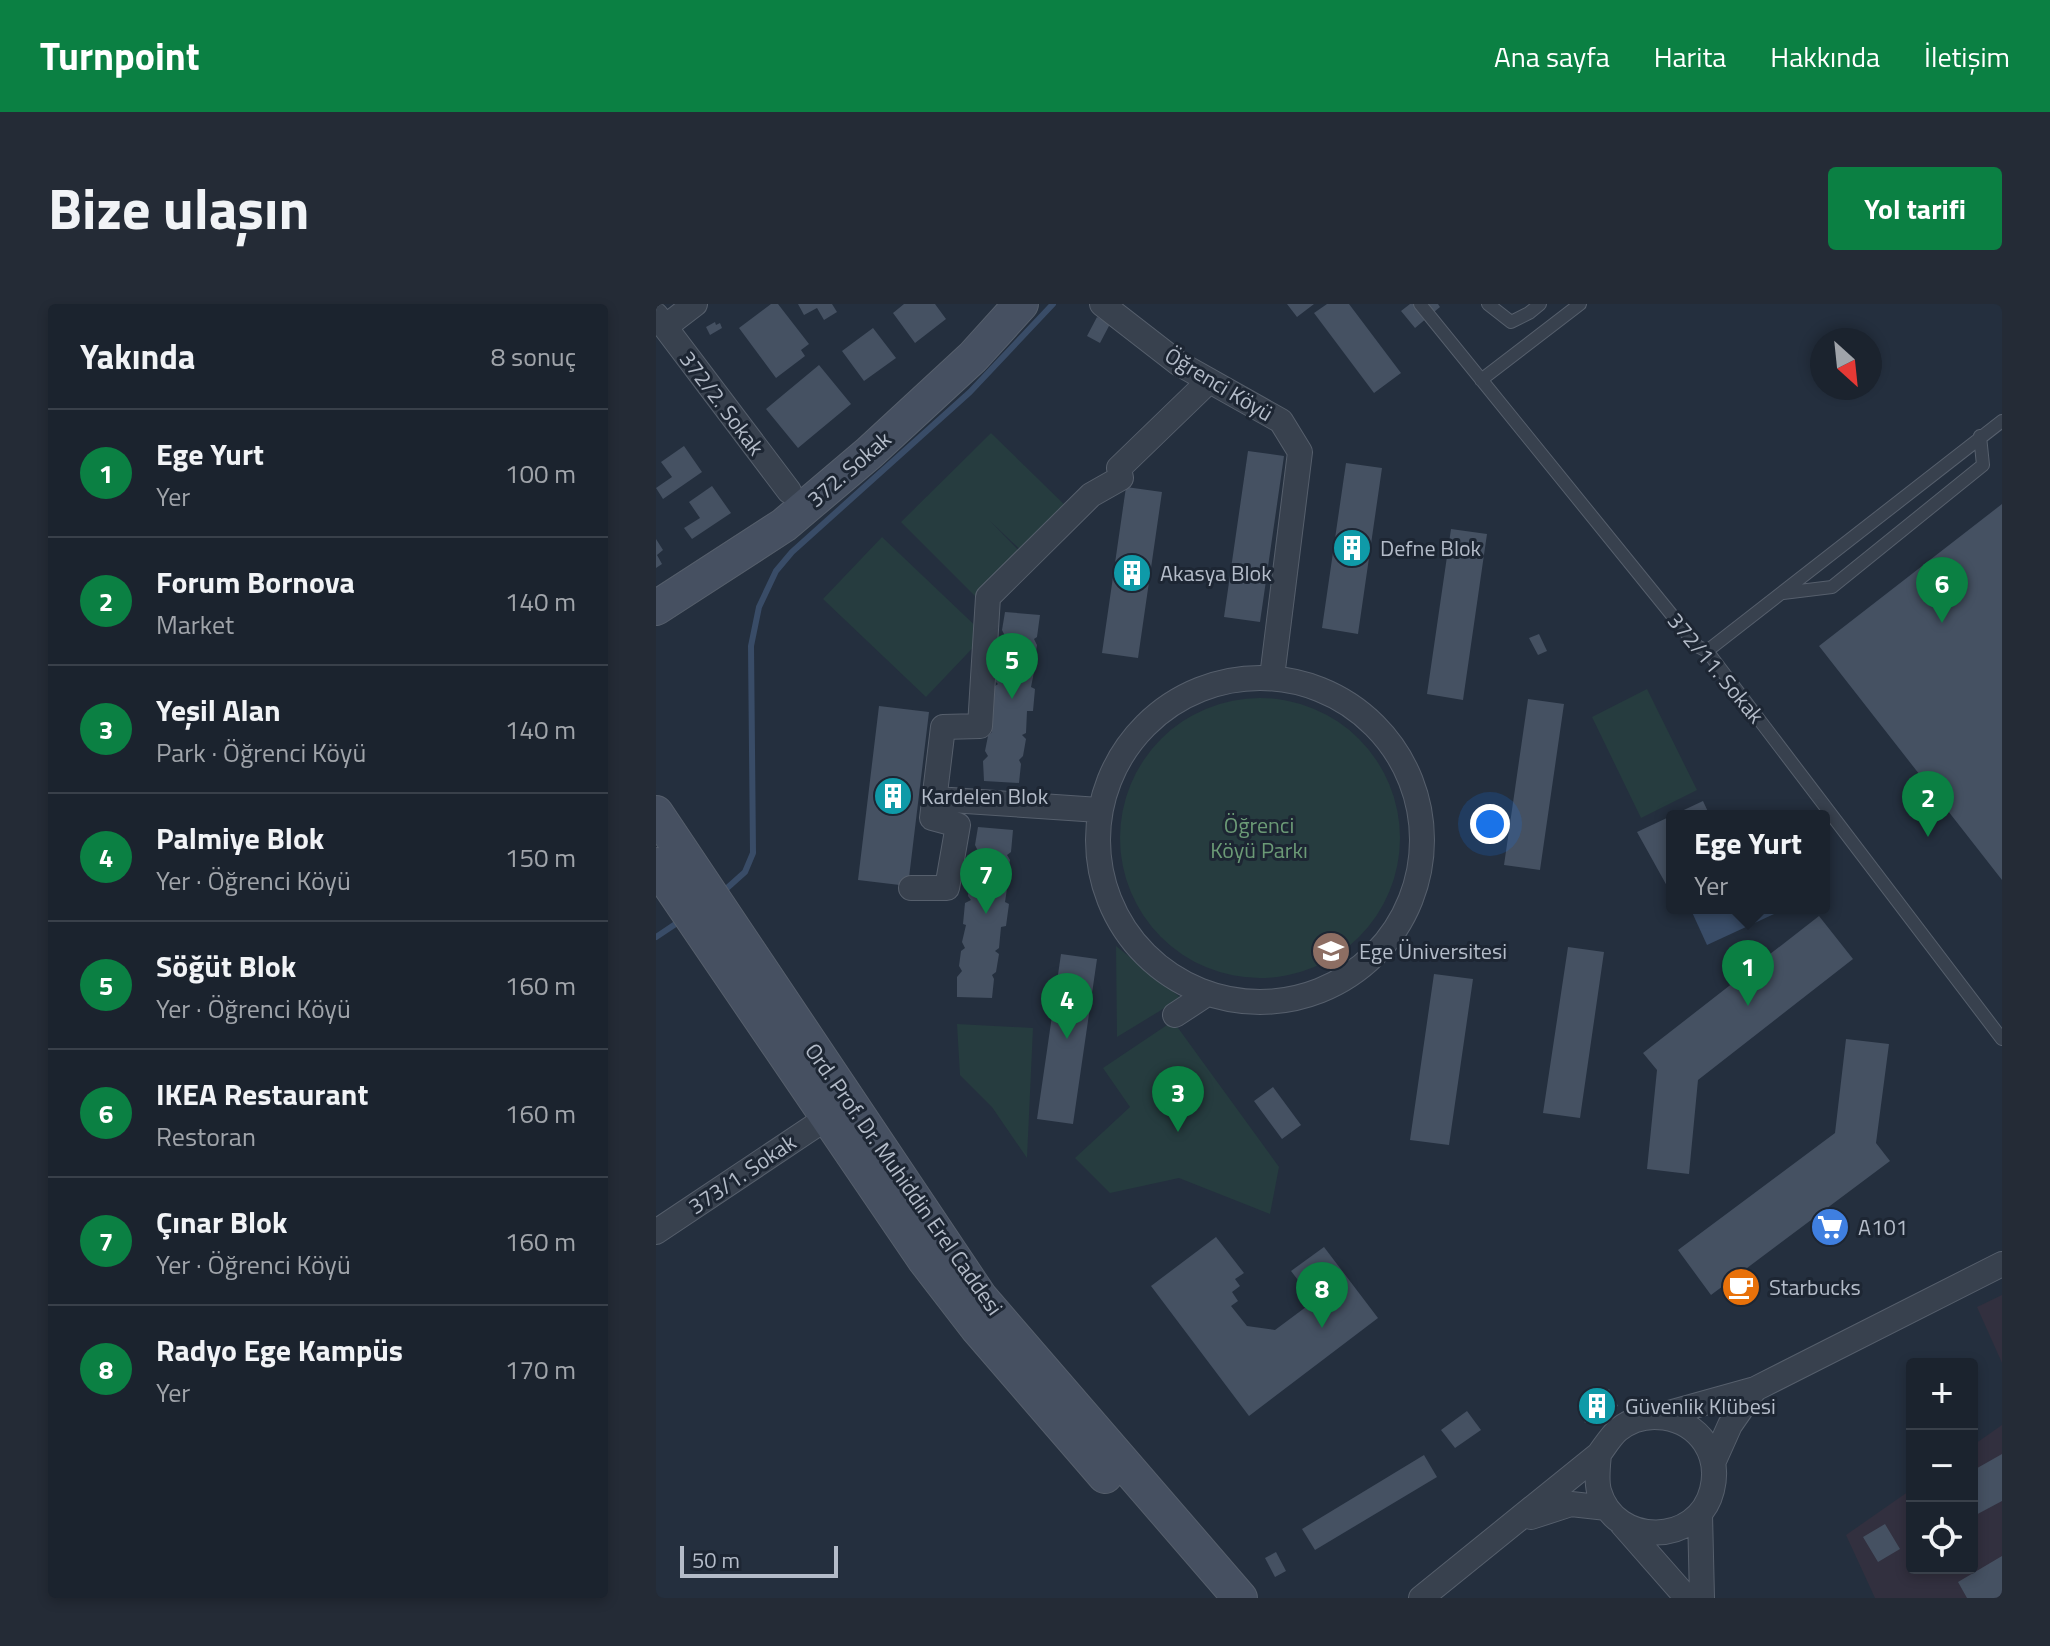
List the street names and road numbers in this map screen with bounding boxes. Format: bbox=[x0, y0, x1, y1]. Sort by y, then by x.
street label: Öğrenci Köyü bbox=[1158, 338, 1280, 430]
street label: 372/2. Sokak bbox=[671, 343, 773, 463]
street label: 372. Sokak bbox=[799, 422, 899, 515]
street label: 372/11. Sokak bbox=[1659, 605, 1773, 731]
street label: Ord. Prof. Dr. Muhiddin Erel Caddesi bbox=[797, 1036, 1011, 1322]
street label: 373/1. Sokak bbox=[681, 1125, 803, 1223]

